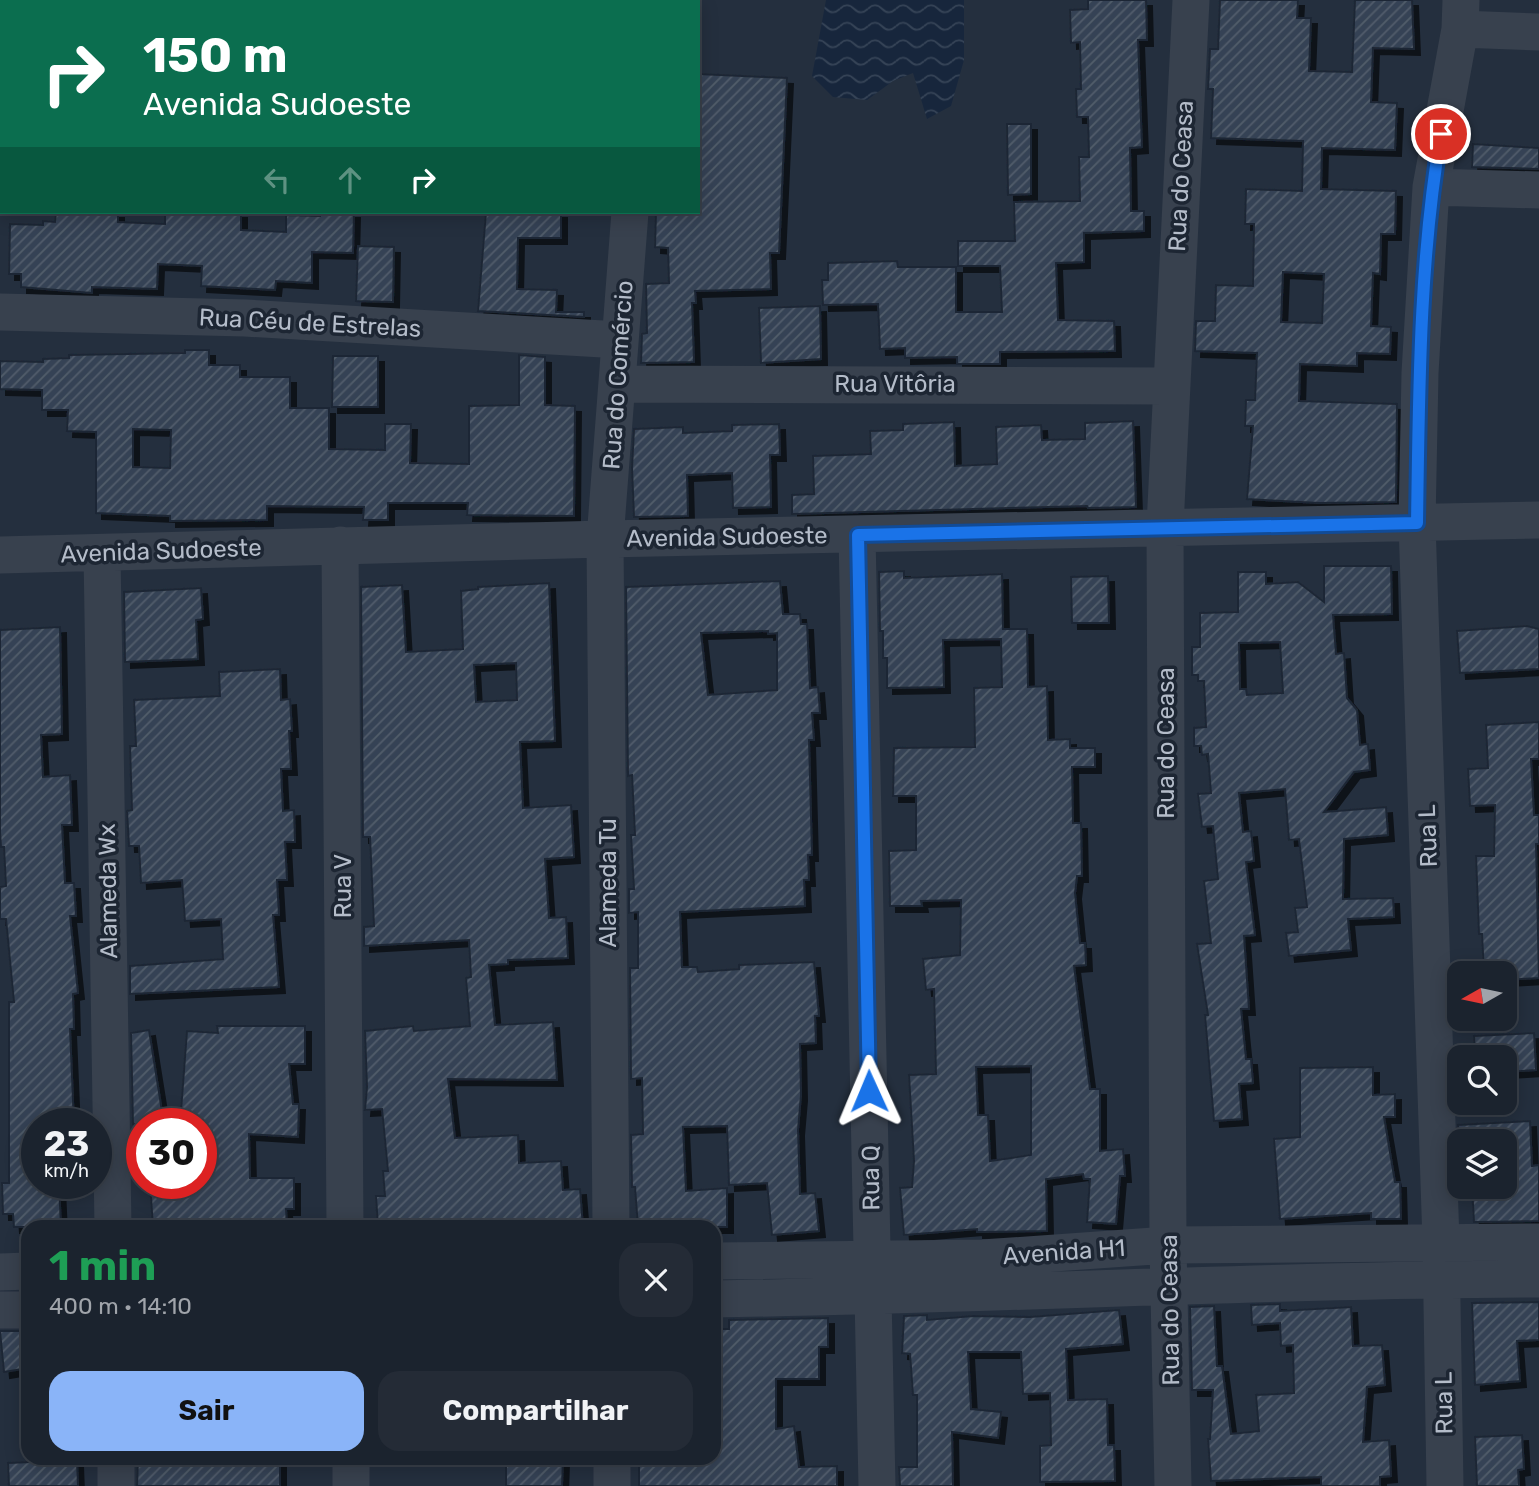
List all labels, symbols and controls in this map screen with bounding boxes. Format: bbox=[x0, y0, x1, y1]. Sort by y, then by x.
text: 150 m bbox=[143, 26, 288, 84]
icon: right bbox=[28, 28, 119, 119]
text: Avenida Sudoeste bbox=[143, 85, 411, 123]
street label: Rua do Ceasa bbox=[1163, 100, 1199, 252]
pin bbox=[1411, 104, 1471, 164]
icon: arrive bbox=[1422, 115, 1460, 153]
icon: left bbox=[258, 161, 296, 199]
icon: ahead bbox=[331, 161, 369, 199]
icon: right bbox=[404, 161, 442, 199]
street label: Rua do Comércio bbox=[597, 280, 639, 470]
street label: Rua Céu de Estrelas bbox=[198, 303, 422, 343]
street label: Rua Vitôria bbox=[834, 370, 956, 398]
street label: Avenida Sudoeste bbox=[626, 521, 828, 553]
street label: Avenida Sudoeste bbox=[60, 533, 262, 569]
street label: Rua do Ceasa bbox=[1152, 667, 1180, 819]
street label: Rua L bbox=[1413, 804, 1443, 868]
street label: Alameda Tu bbox=[594, 818, 622, 948]
street label: Alameda Wx bbox=[93, 823, 123, 959]
street label: Rua V bbox=[329, 854, 357, 918]
north arrow bbox=[1447, 961, 1517, 1031]
map controls bbox=[1447, 961, 1517, 1199]
button: search bbox=[1447, 1045, 1517, 1115]
position arrow bbox=[832, 1054, 906, 1128]
speed limit sign: 30 bbox=[126, 1108, 217, 1199]
text: 23 bbox=[44, 1123, 89, 1165]
button: layers bbox=[1447, 1129, 1517, 1199]
street label: Rua Q bbox=[856, 1145, 886, 1211]
text: km/h bbox=[44, 1160, 89, 1182]
street label: Avenida H1 bbox=[1002, 1234, 1126, 1270]
street label: Rua do Ceasa bbox=[1155, 1234, 1185, 1386]
text: 1 min bbox=[49, 1241, 156, 1291]
button: close bbox=[619, 1243, 693, 1317]
text: 400 m · 14:10 bbox=[49, 1292, 192, 1320]
button: Sair bbox=[49, 1371, 364, 1451]
button: Compartilhar bbox=[378, 1371, 693, 1451]
street label: Rua L bbox=[1429, 1371, 1459, 1435]

